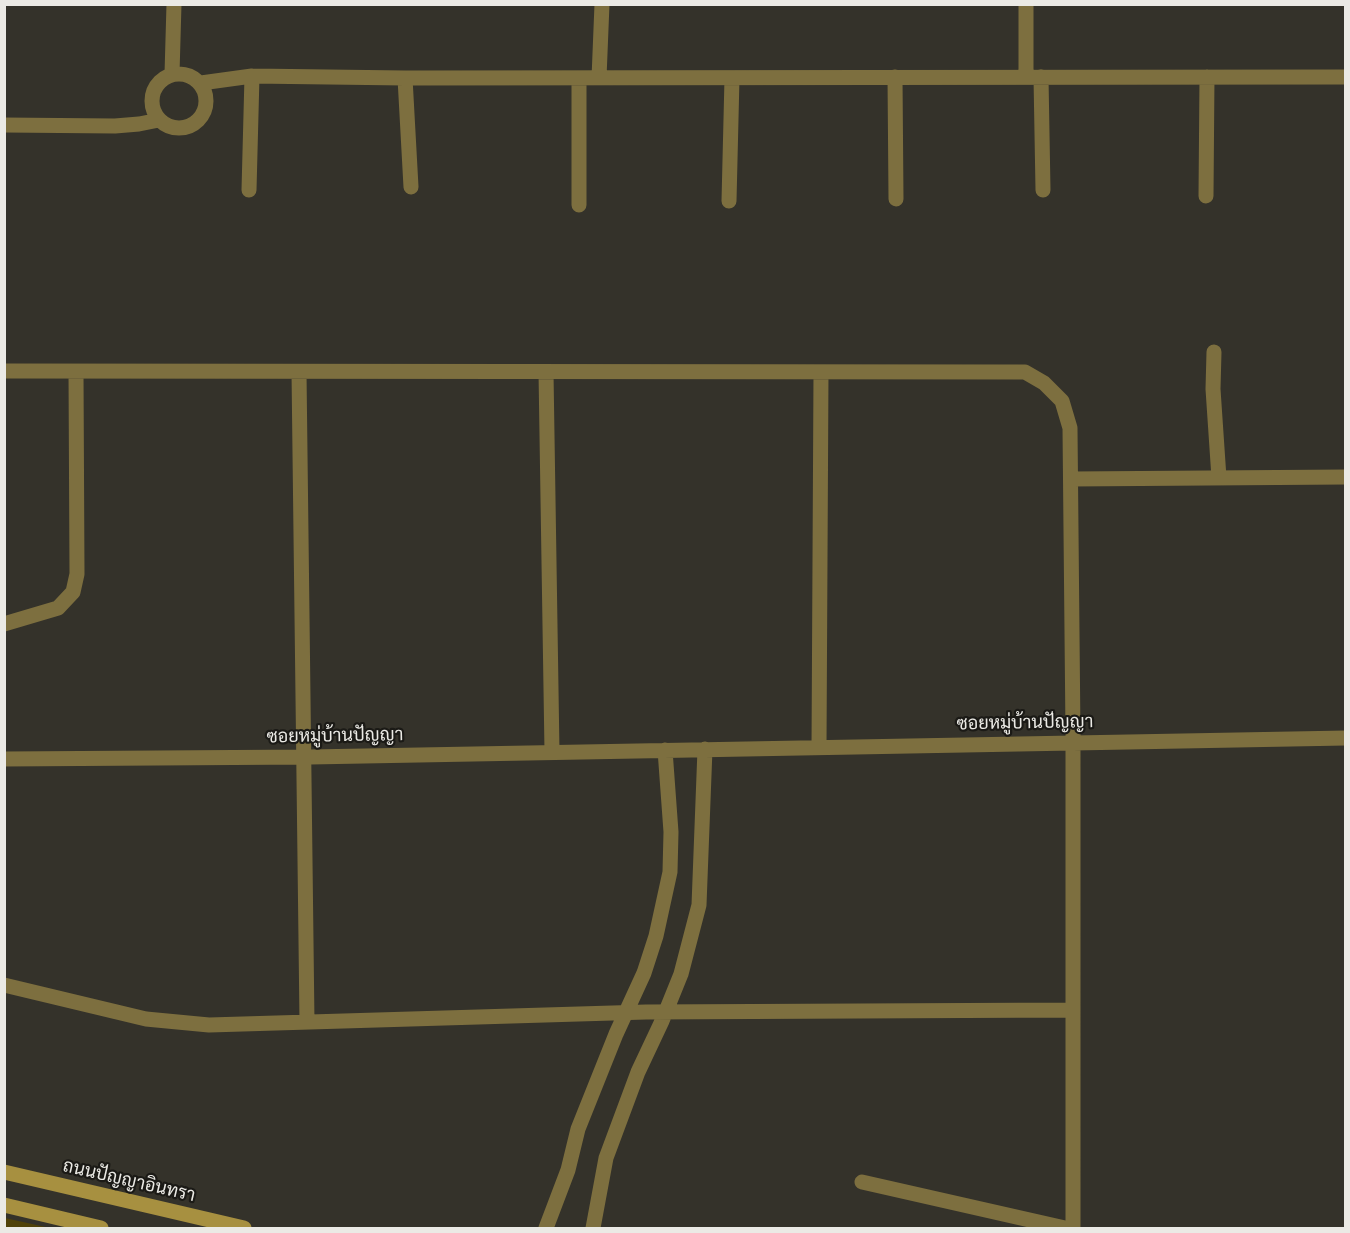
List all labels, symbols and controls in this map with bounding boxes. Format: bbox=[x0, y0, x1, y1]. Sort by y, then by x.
street label: ซอยหมู่บ้านปัญญา bbox=[956, 711, 1094, 735]
street label: ซอยหมู่บ้านปัญญา bbox=[266, 724, 404, 748]
street label: ถนนปัญญาอินทรา bbox=[61, 1155, 197, 1207]

